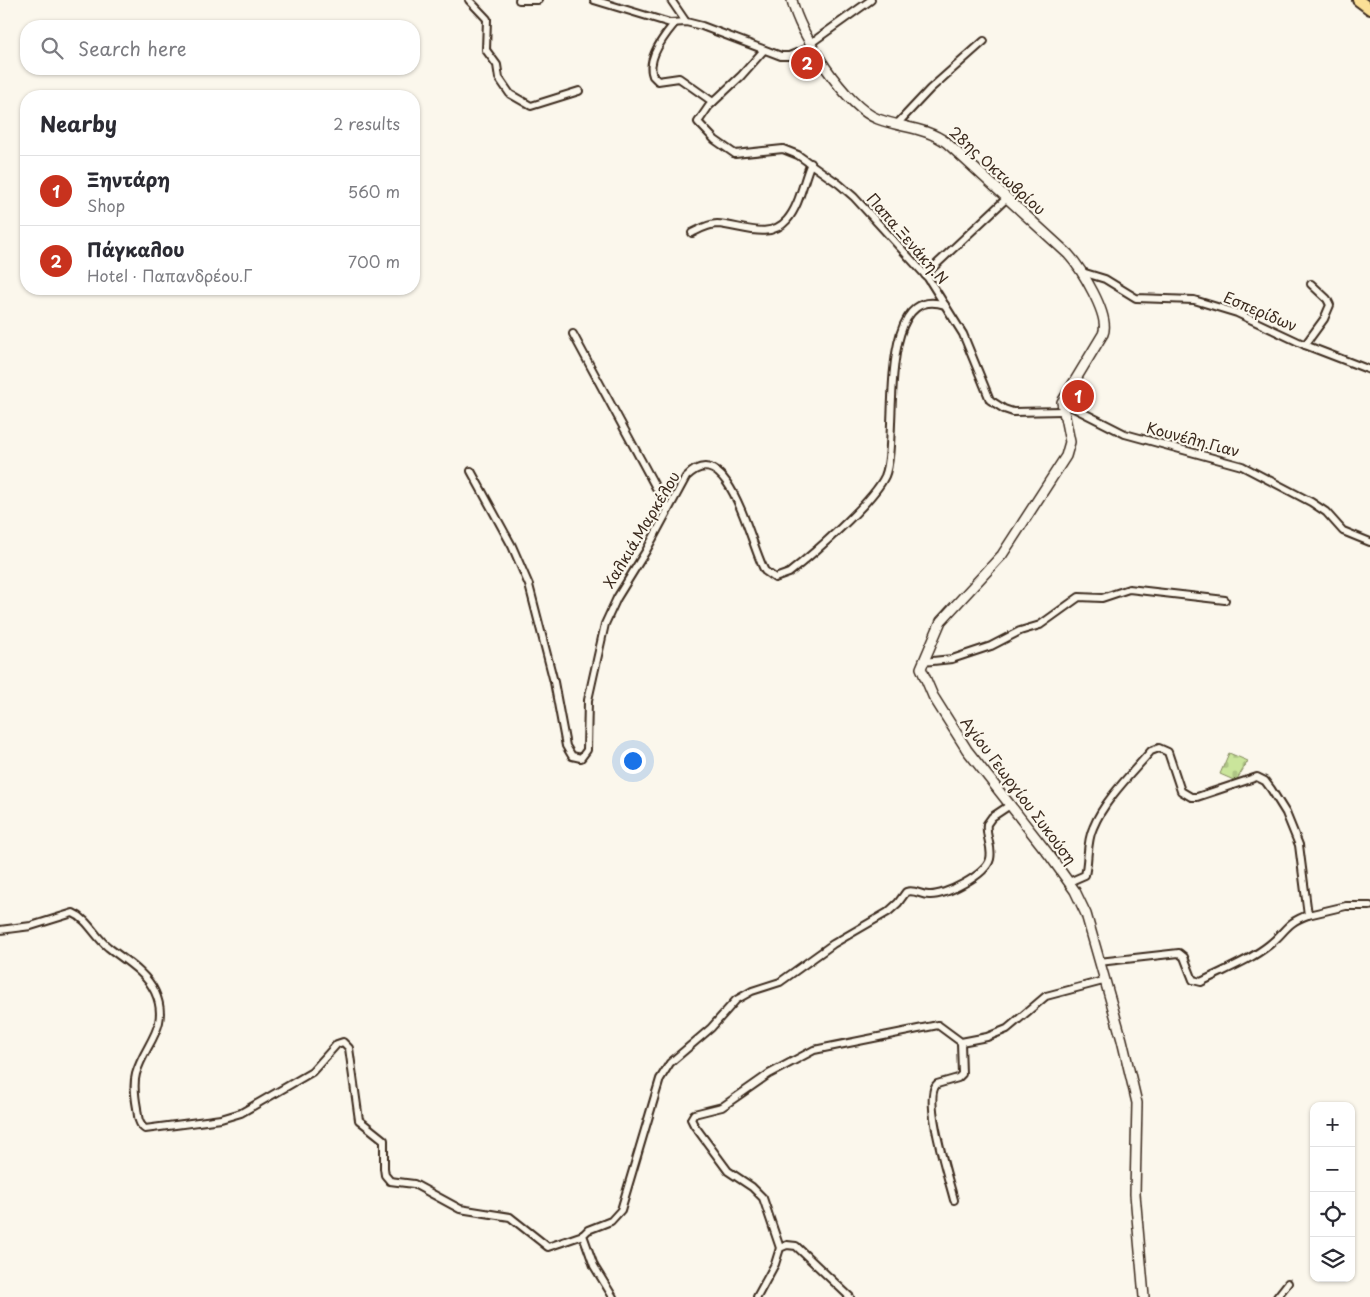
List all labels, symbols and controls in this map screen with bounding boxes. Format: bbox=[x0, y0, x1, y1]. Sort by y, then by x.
search box bbox=[20, 20, 420, 75]
icon: search bbox=[38, 34, 66, 62]
text: Search here bbox=[78, 34, 187, 62]
pin: 2 bbox=[791, 44, 823, 82]
text: Nearby bbox=[40, 107, 117, 139]
text: 2 results bbox=[333, 111, 400, 135]
street label: 28ης Οκτωβρίου bbox=[945, 120, 1051, 220]
text: Ξηντάρη bbox=[87, 165, 170, 193]
text: 1 bbox=[52, 179, 60, 203]
text: 560 m bbox=[348, 179, 400, 203]
street label: Παπα.Ξενάκη.Ν bbox=[862, 187, 954, 289]
text: Shop bbox=[87, 193, 125, 217]
text: Πάγκαλου bbox=[87, 235, 185, 263]
text: 2 bbox=[50, 249, 62, 273]
text: 700 m bbox=[348, 249, 400, 273]
text: Hotel · Παπανδρέου.Γ bbox=[87, 263, 252, 287]
street label: Εσπερίδων bbox=[1220, 285, 1301, 336]
pin: 1 bbox=[1062, 377, 1094, 415]
street label: Κουνέλη.Γιαν bbox=[1144, 415, 1243, 462]
street label: Χαλκιά.Μαρκέλου bbox=[597, 466, 685, 592]
street label: Αγίου Γεωργίου Συκούση bbox=[956, 711, 1083, 869]
your location bbox=[620, 748, 646, 774]
map controls bbox=[1310, 1102, 1355, 1282]
button: + bbox=[1310, 1102, 1355, 1147]
button: − bbox=[1310, 1147, 1355, 1192]
button: locate bbox=[1310, 1192, 1355, 1237]
button: layers bbox=[1310, 1237, 1355, 1282]

